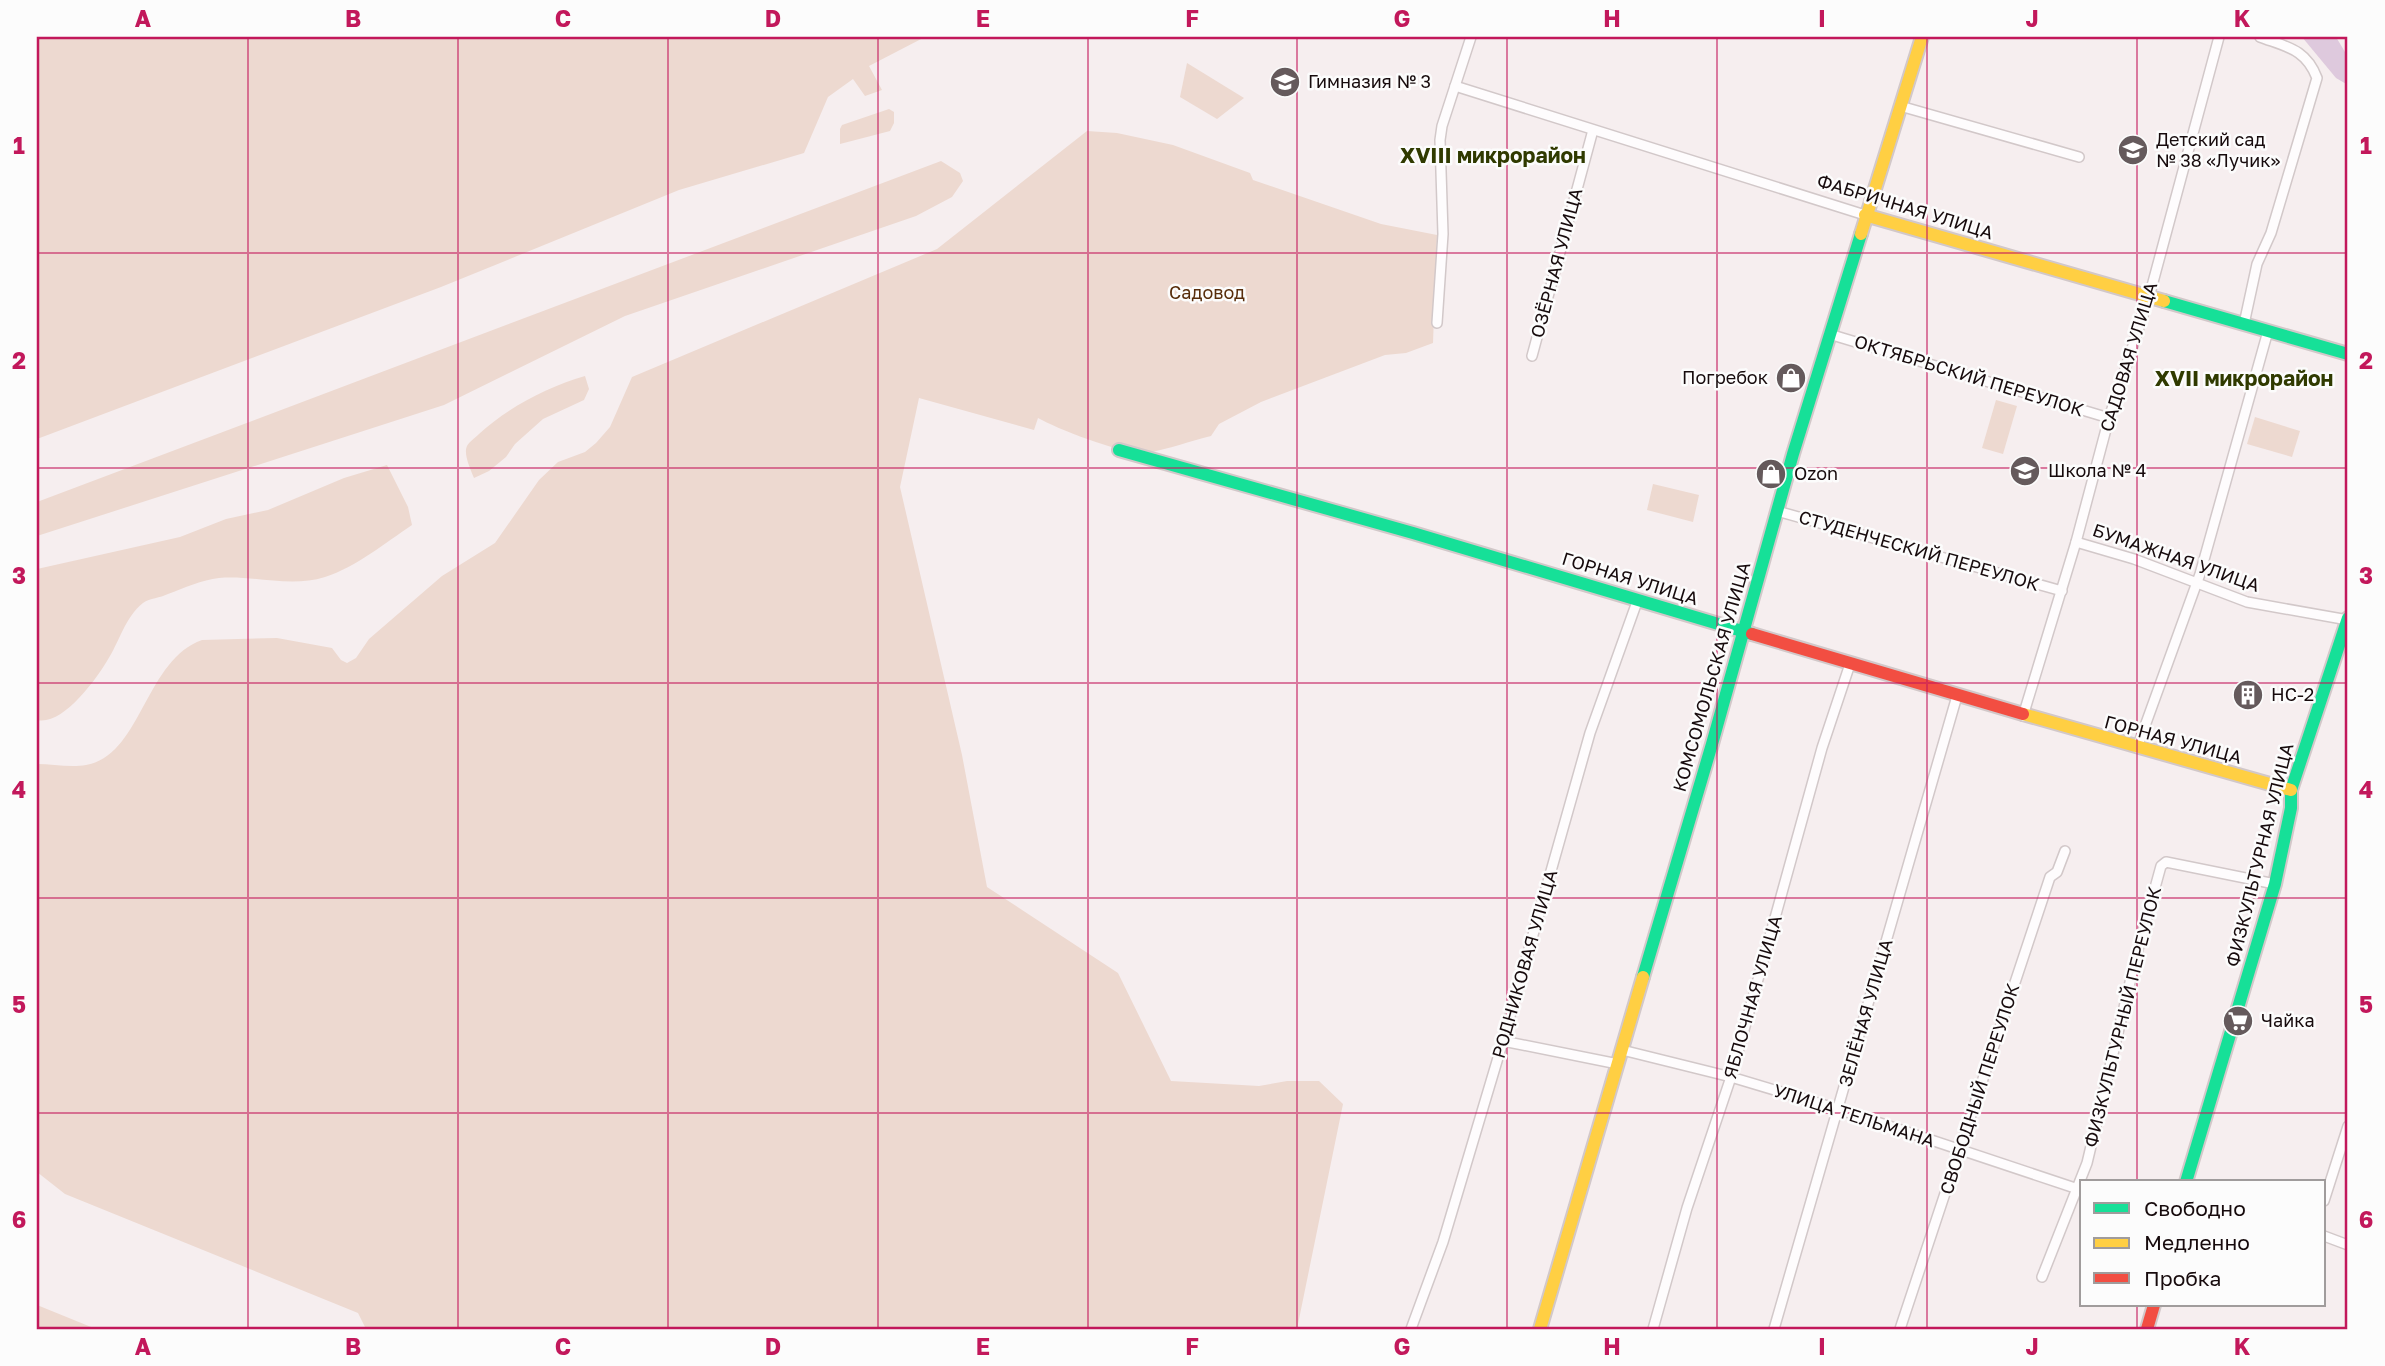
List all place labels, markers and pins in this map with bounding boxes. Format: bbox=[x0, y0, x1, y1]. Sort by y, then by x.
school or university icon: Гимназия № 3 bbox=[1268, 65, 1302, 99]
place label: Гимназия № 3 bbox=[1308, 70, 1431, 92]
place label: Детский сад № 38 «Лучик» bbox=[2156, 128, 2281, 171]
school or university icon: Детский сад № 38 «Лучик» bbox=[2116, 133, 2150, 167]
shop icon: Погребок bbox=[1774, 361, 1808, 395]
place label: Погребок bbox=[1682, 366, 1768, 388]
school or university icon: Школа № 4 bbox=[2008, 454, 2042, 488]
shop icon: Ozon bbox=[1754, 457, 1788, 491]
place label: Школа № 4 bbox=[2048, 459, 2146, 481]
place label: Ozon bbox=[1794, 462, 1838, 484]
building icon: НС-2 bbox=[2231, 678, 2265, 712]
place label: НС-2 bbox=[2271, 683, 2314, 705]
supermarket icon: Чайка bbox=[2221, 1004, 2255, 1038]
place label: Чайка bbox=[2261, 1009, 2315, 1031]

